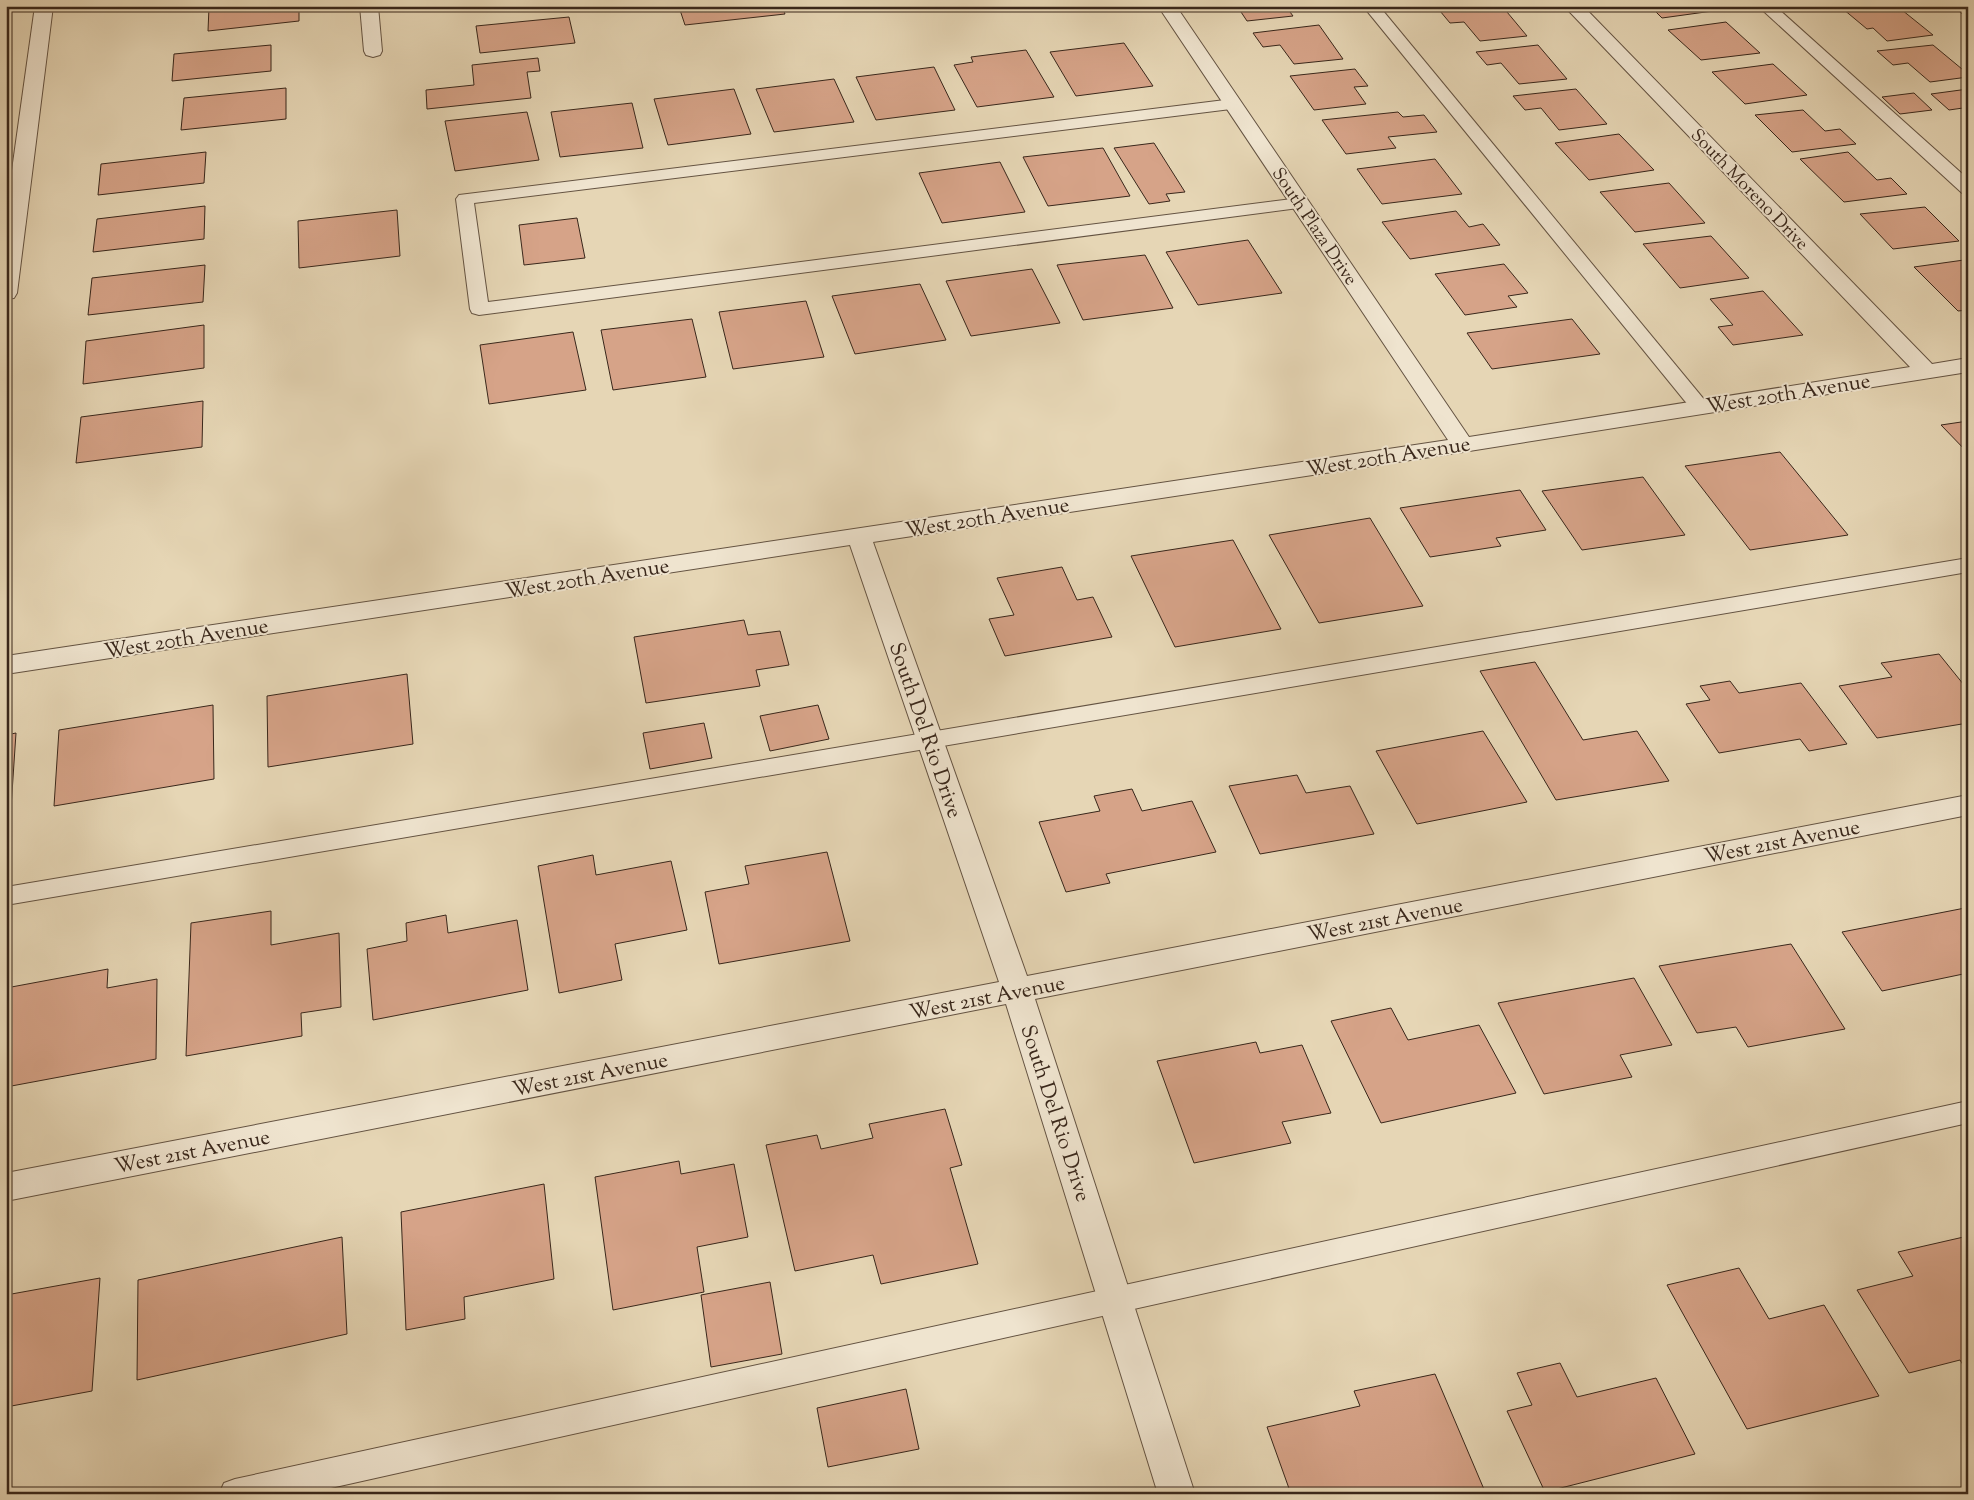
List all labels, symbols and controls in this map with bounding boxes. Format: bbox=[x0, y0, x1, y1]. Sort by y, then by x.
street label: South Moreno Drive bbox=[1684, 124, 1814, 257]
street label: South Plaza Drive bbox=[1264, 163, 1362, 291]
street label: West 20th Avenue bbox=[1704, 367, 1873, 423]
street label: West 20th Avenue bbox=[1304, 430, 1473, 486]
street label: West 20th Avenue bbox=[903, 491, 1072, 547]
street label: West 20th Avenue bbox=[503, 552, 672, 608]
street label: West 20th Avenue bbox=[102, 612, 271, 668]
street label: South Del Rio Drive bbox=[880, 639, 968, 823]
street label: West 21st Avenue bbox=[1702, 813, 1863, 873]
street label: West 21st Avenue bbox=[1305, 891, 1466, 951]
street label: West 21st Avenue bbox=[907, 969, 1068, 1029]
street label: South Del Rio Drive bbox=[1011, 1021, 1097, 1206]
street label: West 21st Avenue bbox=[510, 1046, 671, 1106]
street label: West 21st Avenue bbox=[112, 1123, 273, 1183]

